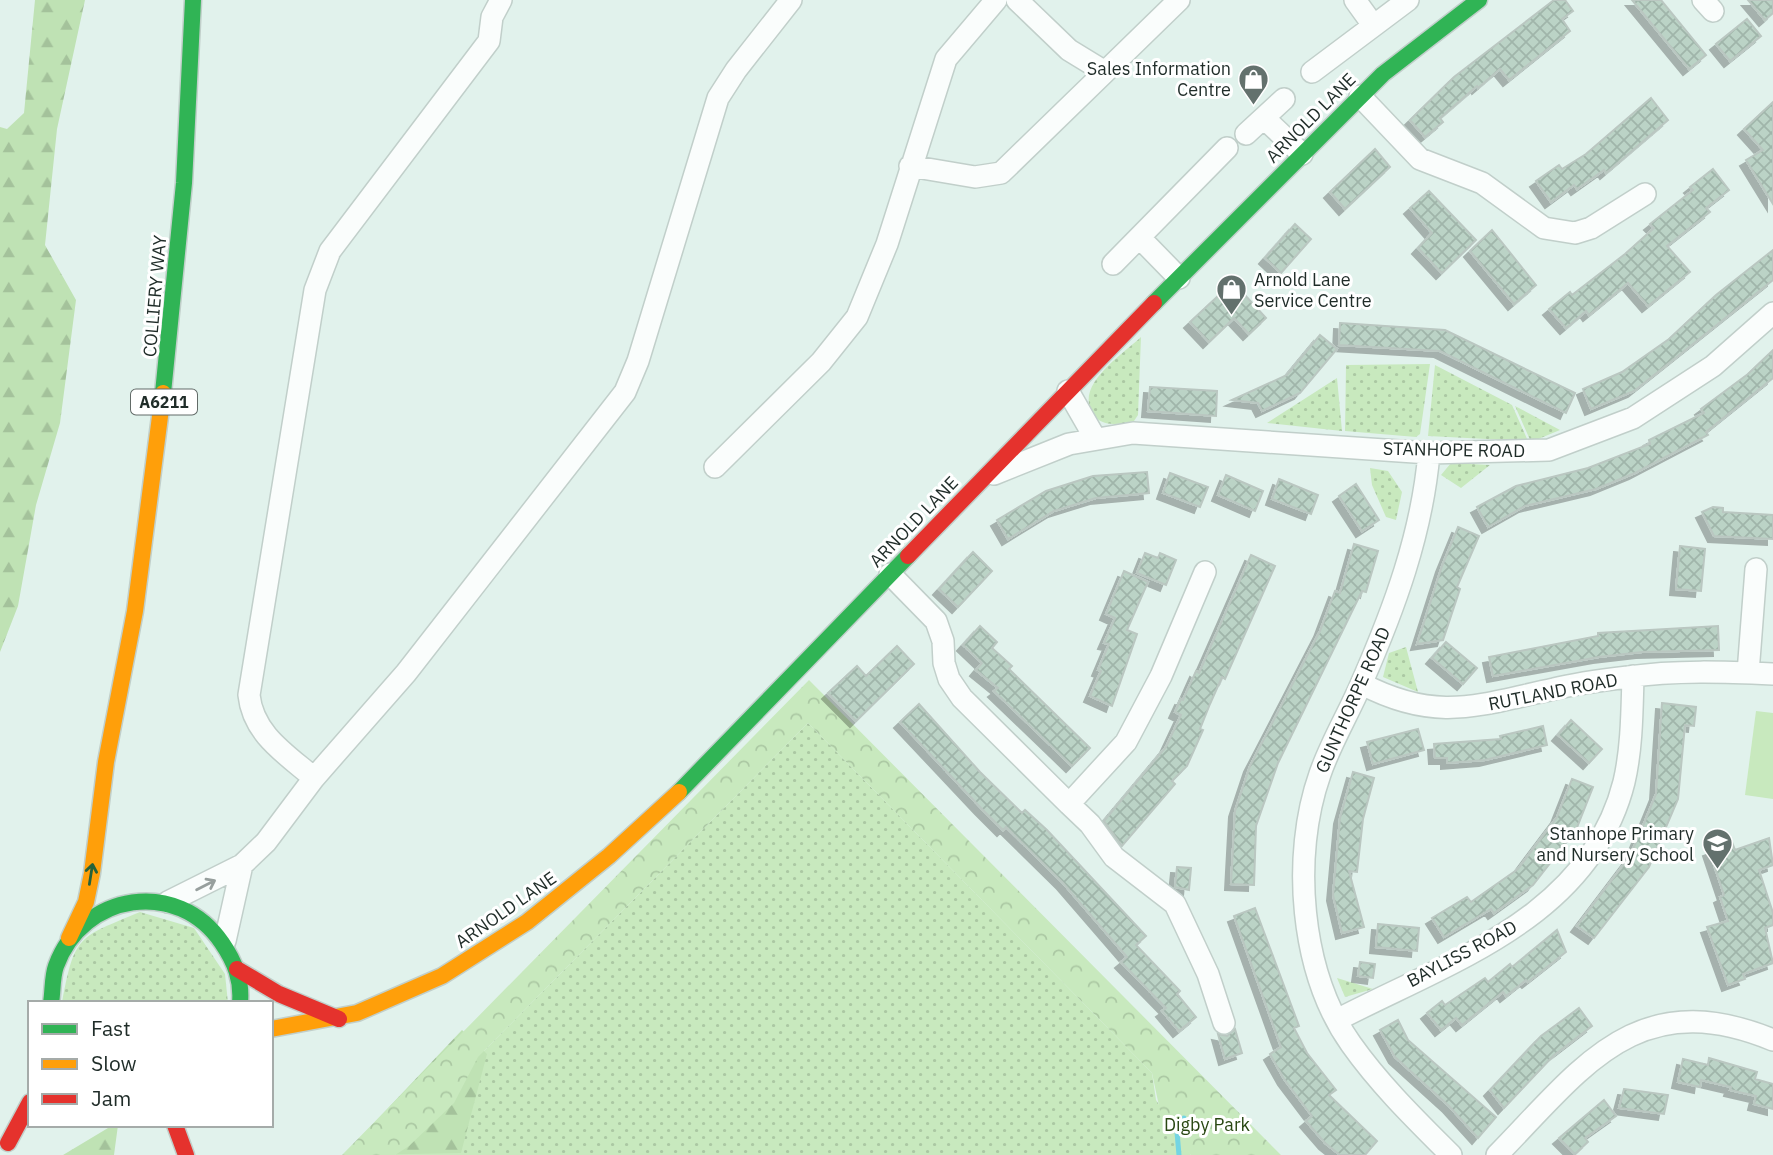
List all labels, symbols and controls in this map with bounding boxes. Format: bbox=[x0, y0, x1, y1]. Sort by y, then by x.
place label: Sales Information Centre bbox=[1087, 57, 1231, 101]
shop icon: Sales Information Centre bbox=[1237, 62, 1271, 106]
street label: ARNOLD LANE bbox=[1261, 68, 1360, 167]
street label: COLLIERY WAY bbox=[138, 234, 171, 358]
place label: Arnold Lane Service Centre bbox=[1254, 268, 1372, 312]
shop icon: Arnold Lane Service Centre bbox=[1214, 273, 1248, 317]
road number: A6211 bbox=[131, 390, 197, 414]
street label: STANHOPE ROAD bbox=[1383, 437, 1525, 462]
street label: ARNOLD LANE bbox=[864, 471, 963, 572]
street label: GUNTHORPE ROAD bbox=[1310, 623, 1395, 777]
street label: RUTLAND ROAD bbox=[1486, 668, 1619, 715]
place label: Stanhope Primary and Nursery School bbox=[1536, 822, 1694, 866]
school or university icon: Stanhope Primary and Nursery School bbox=[1700, 827, 1734, 871]
one-way arrow bbox=[85, 863, 98, 886]
street label: ARNOLD LANE bbox=[451, 866, 561, 953]
one-way arrow bbox=[195, 878, 216, 892]
street label: BAYLISS ROAD bbox=[1403, 915, 1521, 992]
legend bbox=[28, 1001, 273, 1127]
text: Fast bbox=[91, 1014, 131, 1042]
text: Slow bbox=[91, 1049, 137, 1077]
text: Jam bbox=[91, 1084, 131, 1112]
park label: Digby Park bbox=[1164, 1113, 1251, 1136]

